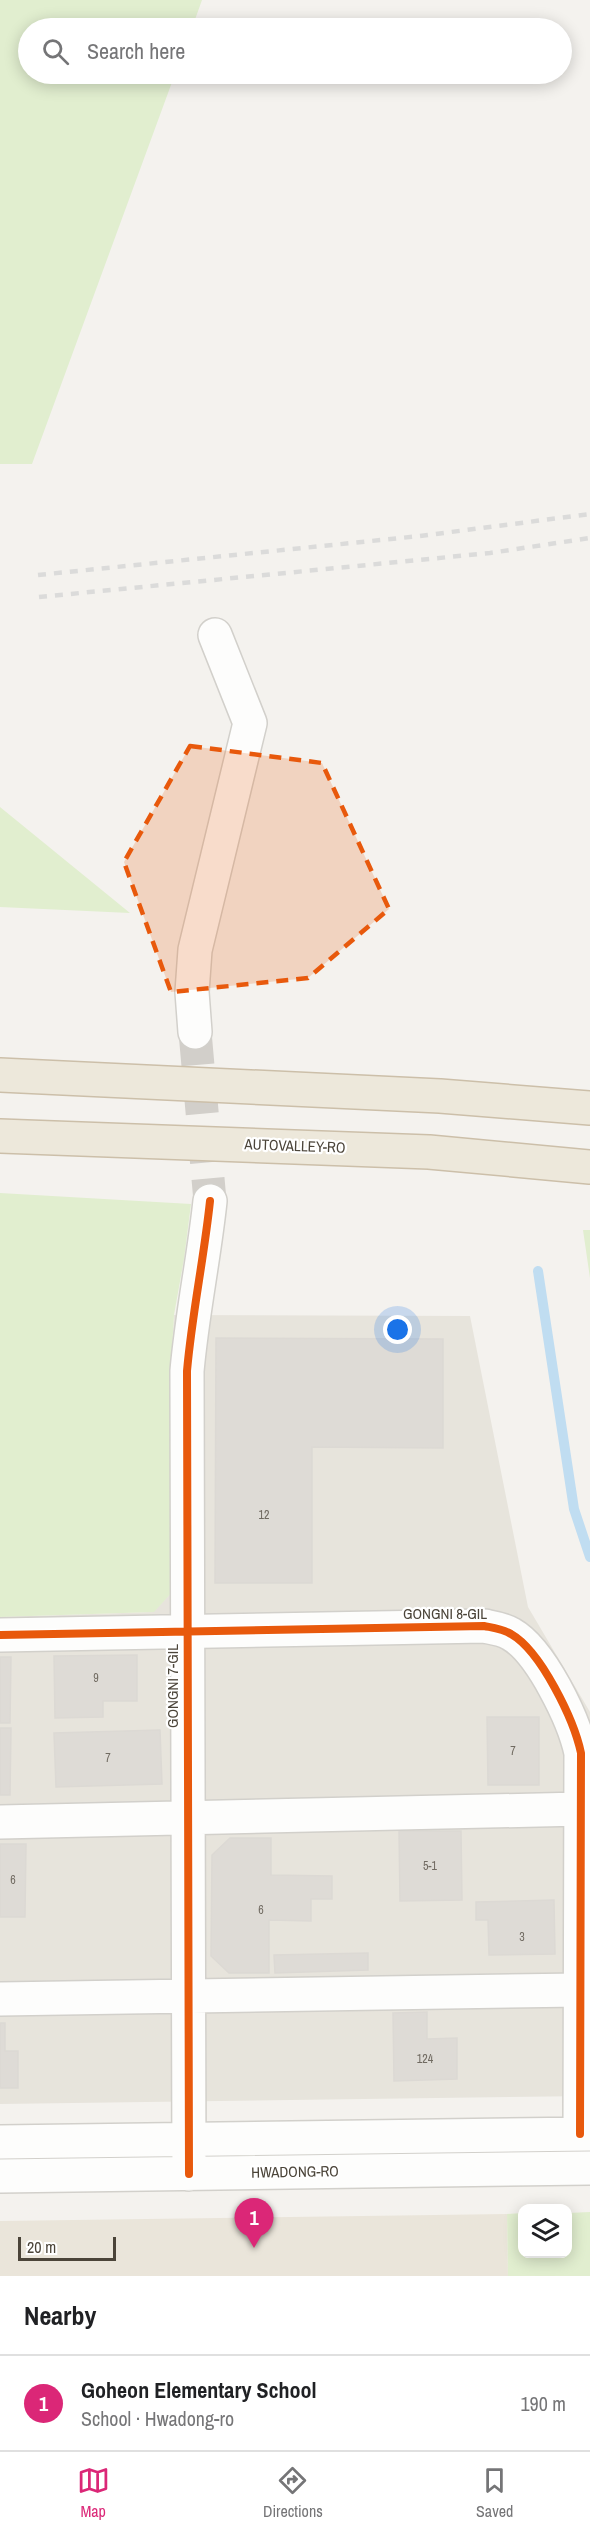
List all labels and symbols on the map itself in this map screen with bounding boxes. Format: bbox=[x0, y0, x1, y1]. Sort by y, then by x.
street label: AUTOVALLEY-RO bbox=[243, 1133, 346, 1158]
your location bbox=[383, 1315, 412, 1344]
house number: 12 bbox=[259, 1507, 269, 1523]
street label: GONGNI 8-GIL bbox=[403, 1603, 487, 1624]
street label: GONGNI 7-GIL bbox=[162, 1644, 183, 1728]
house number: 9 bbox=[93, 1670, 99, 1686]
house number: 7 bbox=[510, 1743, 516, 1759]
house number: 7 bbox=[105, 1750, 111, 1766]
house number: 5-1 bbox=[423, 1858, 438, 1874]
house number: 6 bbox=[10, 1872, 16, 1888]
house number: 6 bbox=[258, 1902, 264, 1918]
house number: 3 bbox=[519, 1929, 525, 1945]
house number: 124 bbox=[417, 2051, 434, 2067]
street label: HWADONG-RO bbox=[251, 2160, 339, 2183]
pin: 1 bbox=[234, 2198, 274, 2248]
scale bar bbox=[18, 2234, 116, 2262]

